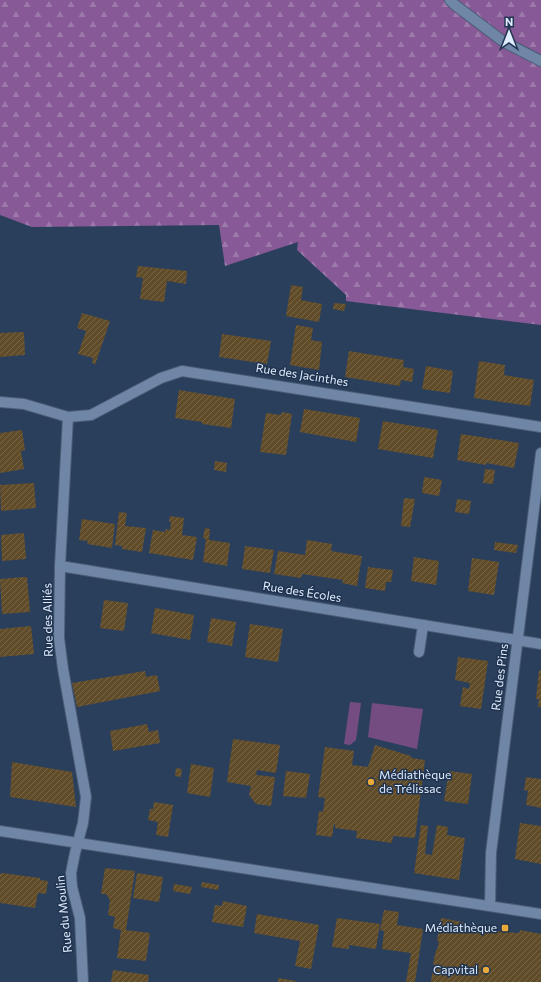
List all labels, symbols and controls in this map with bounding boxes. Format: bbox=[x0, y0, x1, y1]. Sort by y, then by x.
north arrow bbox=[489, 12, 529, 52]
text: N bbox=[505, 15, 513, 28]
street label: Rue des Jacinthes bbox=[255, 360, 349, 389]
street label: Rue des Écoles bbox=[262, 578, 342, 604]
street label: Rue des Alliés bbox=[39, 583, 55, 657]
street label: Rue des Pins bbox=[488, 643, 510, 711]
place label: Médiathèque de Trélissac bbox=[379, 767, 451, 795]
marker: Médiathèque de Trélissac bbox=[366, 777, 376, 787]
street label: Rue du Moulin bbox=[52, 875, 74, 953]
place label: Médiathèque bbox=[425, 920, 497, 934]
marker: Médiathèque bbox=[500, 923, 510, 933]
place label: Capvital bbox=[433, 962, 478, 976]
marker: Capvital bbox=[481, 965, 491, 975]

